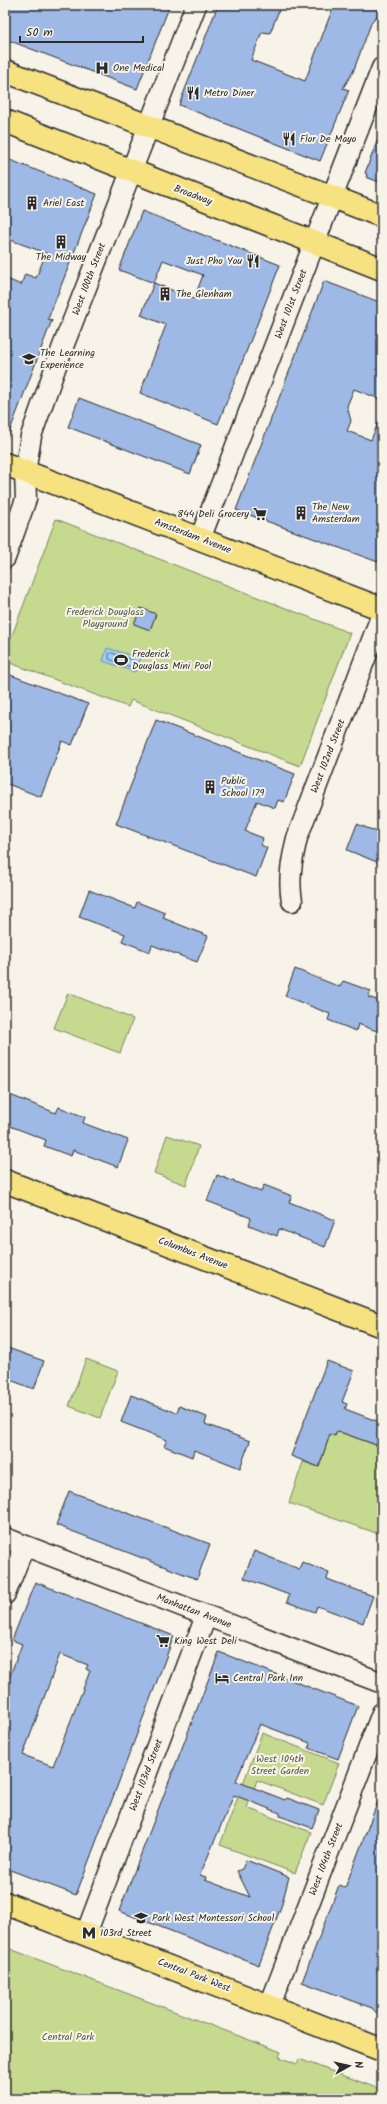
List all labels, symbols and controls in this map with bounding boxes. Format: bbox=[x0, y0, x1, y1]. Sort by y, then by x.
scale bar bbox=[20, 18, 143, 44]
text: 50 m bbox=[26, 23, 53, 42]
hospital icon: One Medical bbox=[94, 60, 110, 76]
place label: One Medical bbox=[113, 60, 165, 76]
restaurant icon: Metro Diner bbox=[185, 85, 201, 101]
place label: Metro Diner bbox=[204, 85, 255, 101]
restaurant icon: Flor De Mayo bbox=[281, 131, 297, 147]
place label: Flor De Mayo bbox=[300, 131, 357, 147]
street label: Broadway bbox=[171, 180, 215, 210]
building icon: Ariel East bbox=[24, 195, 40, 211]
place label: Ariel East bbox=[43, 195, 85, 211]
building icon: The Midway bbox=[53, 234, 69, 250]
street label: West 100th Street bbox=[68, 240, 110, 317]
place label: The Midway bbox=[36, 249, 87, 265]
place label: Just Pho You bbox=[186, 253, 242, 269]
restaurant icon: Just Pho You bbox=[245, 253, 261, 269]
street label: West 101st Street bbox=[270, 267, 312, 341]
building icon: The Glenham bbox=[157, 286, 173, 302]
place label: The Glenham bbox=[176, 286, 232, 302]
place label: The Learning Experience bbox=[40, 345, 95, 373]
school or university icon: The Learning Experience bbox=[21, 351, 37, 367]
place label: The New Amsterdam bbox=[312, 499, 360, 527]
building icon: The New Amsterdam bbox=[293, 505, 309, 521]
place label: 844 Deli Grocery bbox=[177, 506, 249, 522]
supermarket icon: 844 Deli Grocery bbox=[252, 506, 268, 522]
street label: Amsterdam Avenue bbox=[152, 514, 234, 558]
park label: Frederick Douglass Playground bbox=[66, 604, 145, 632]
place label: Frederick Douglass Mini Pool bbox=[132, 646, 212, 674]
sports icon: Frederick Douglass Mini Pool bbox=[113, 652, 129, 668]
street label: West 102nd Street bbox=[307, 717, 350, 795]
place label: Public School 179 bbox=[221, 773, 264, 801]
building icon: Public School 179 bbox=[202, 779, 218, 795]
street label: Columbus Avenue bbox=[156, 1232, 231, 1274]
street label: Manhattan Avenue bbox=[154, 1589, 234, 1633]
supermarket icon: King West Deli bbox=[155, 1633, 171, 1649]
place label: King West Deli bbox=[174, 1633, 237, 1649]
hotel icon: Central Park Inn bbox=[214, 1670, 230, 1686]
place label: Central Park Inn bbox=[233, 1670, 303, 1686]
street label: West 103rd Street bbox=[125, 1737, 167, 1813]
park label: West 104th Street Garden bbox=[251, 1751, 309, 1779]
street label: West 104th Street bbox=[305, 1820, 347, 1898]
school or university icon: Park West Montessori School bbox=[133, 1910, 149, 1926]
place label: Park West Montessori School bbox=[152, 1910, 275, 1926]
metro station icon: 103rd Street bbox=[81, 1925, 97, 1941]
place label: 103rd Street bbox=[100, 1925, 152, 1941]
street label: Central Park West bbox=[155, 1954, 233, 1996]
park label: Central Park bbox=[42, 2029, 94, 2045]
north arrow bbox=[329, 2046, 369, 2086]
text: N bbox=[349, 2060, 367, 2069]

